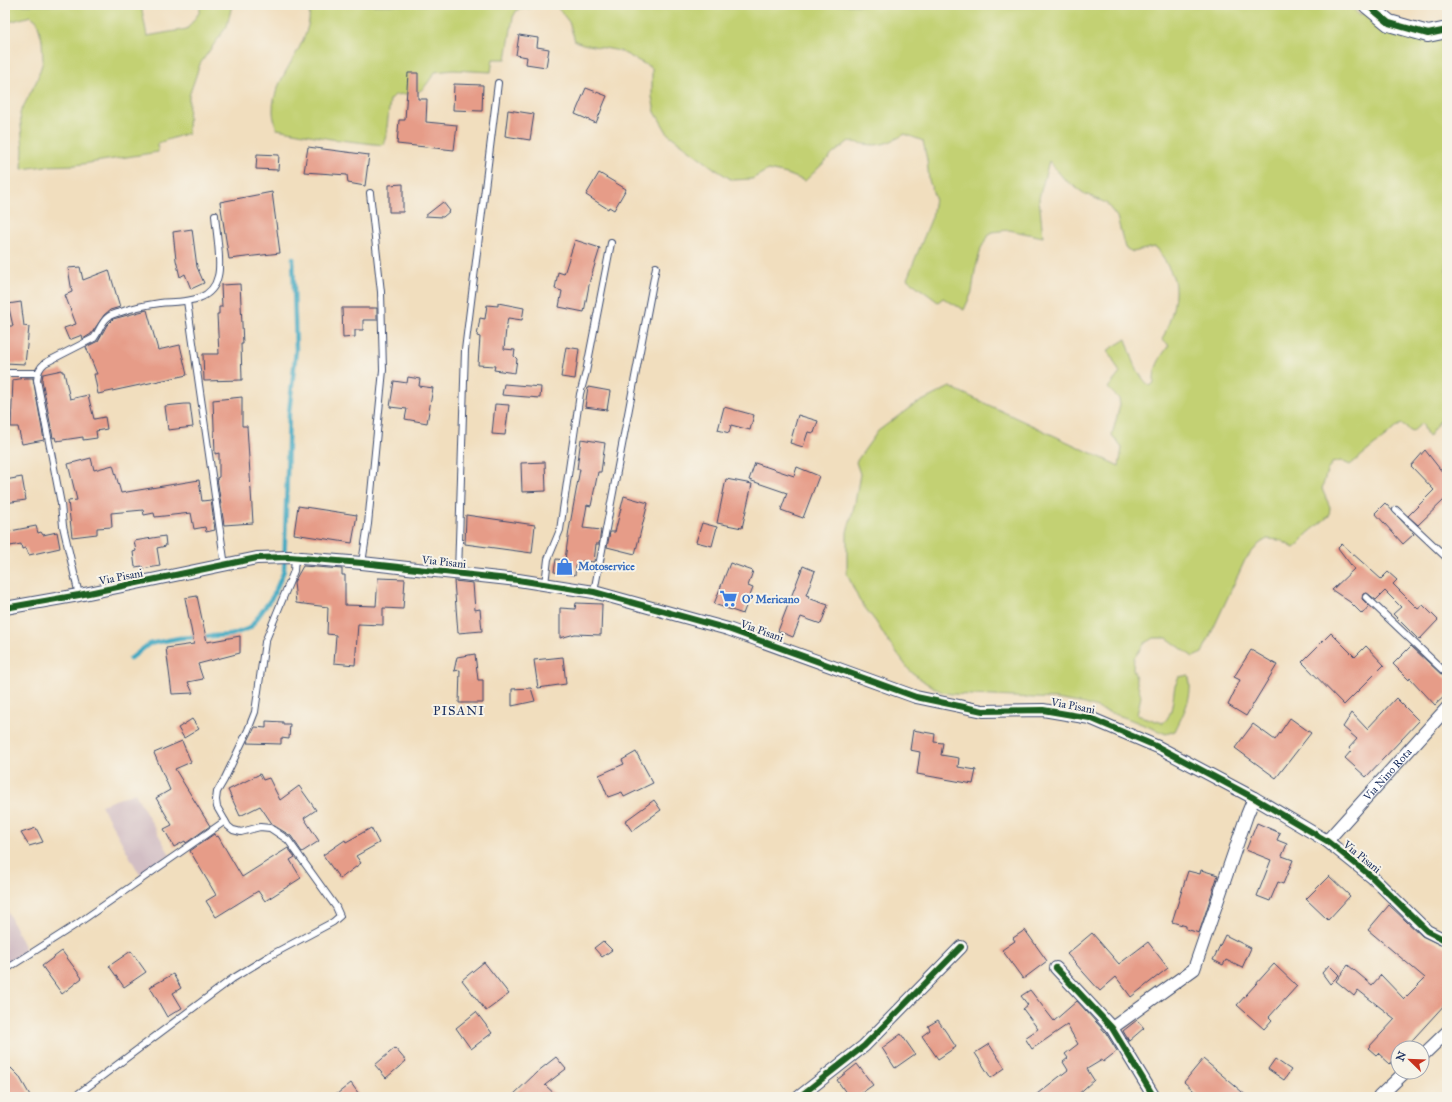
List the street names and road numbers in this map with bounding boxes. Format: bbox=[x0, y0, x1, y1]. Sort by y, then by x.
street label: Via Pisani bbox=[420, 553, 467, 571]
street label: Via Pisani bbox=[97, 566, 144, 588]
street label: Via Pisani bbox=[738, 617, 785, 645]
street label: Via Pisani bbox=[1049, 695, 1096, 717]
street label: Via Nino Rota bbox=[1360, 745, 1414, 804]
street label: Via Pisani bbox=[1340, 837, 1383, 876]

